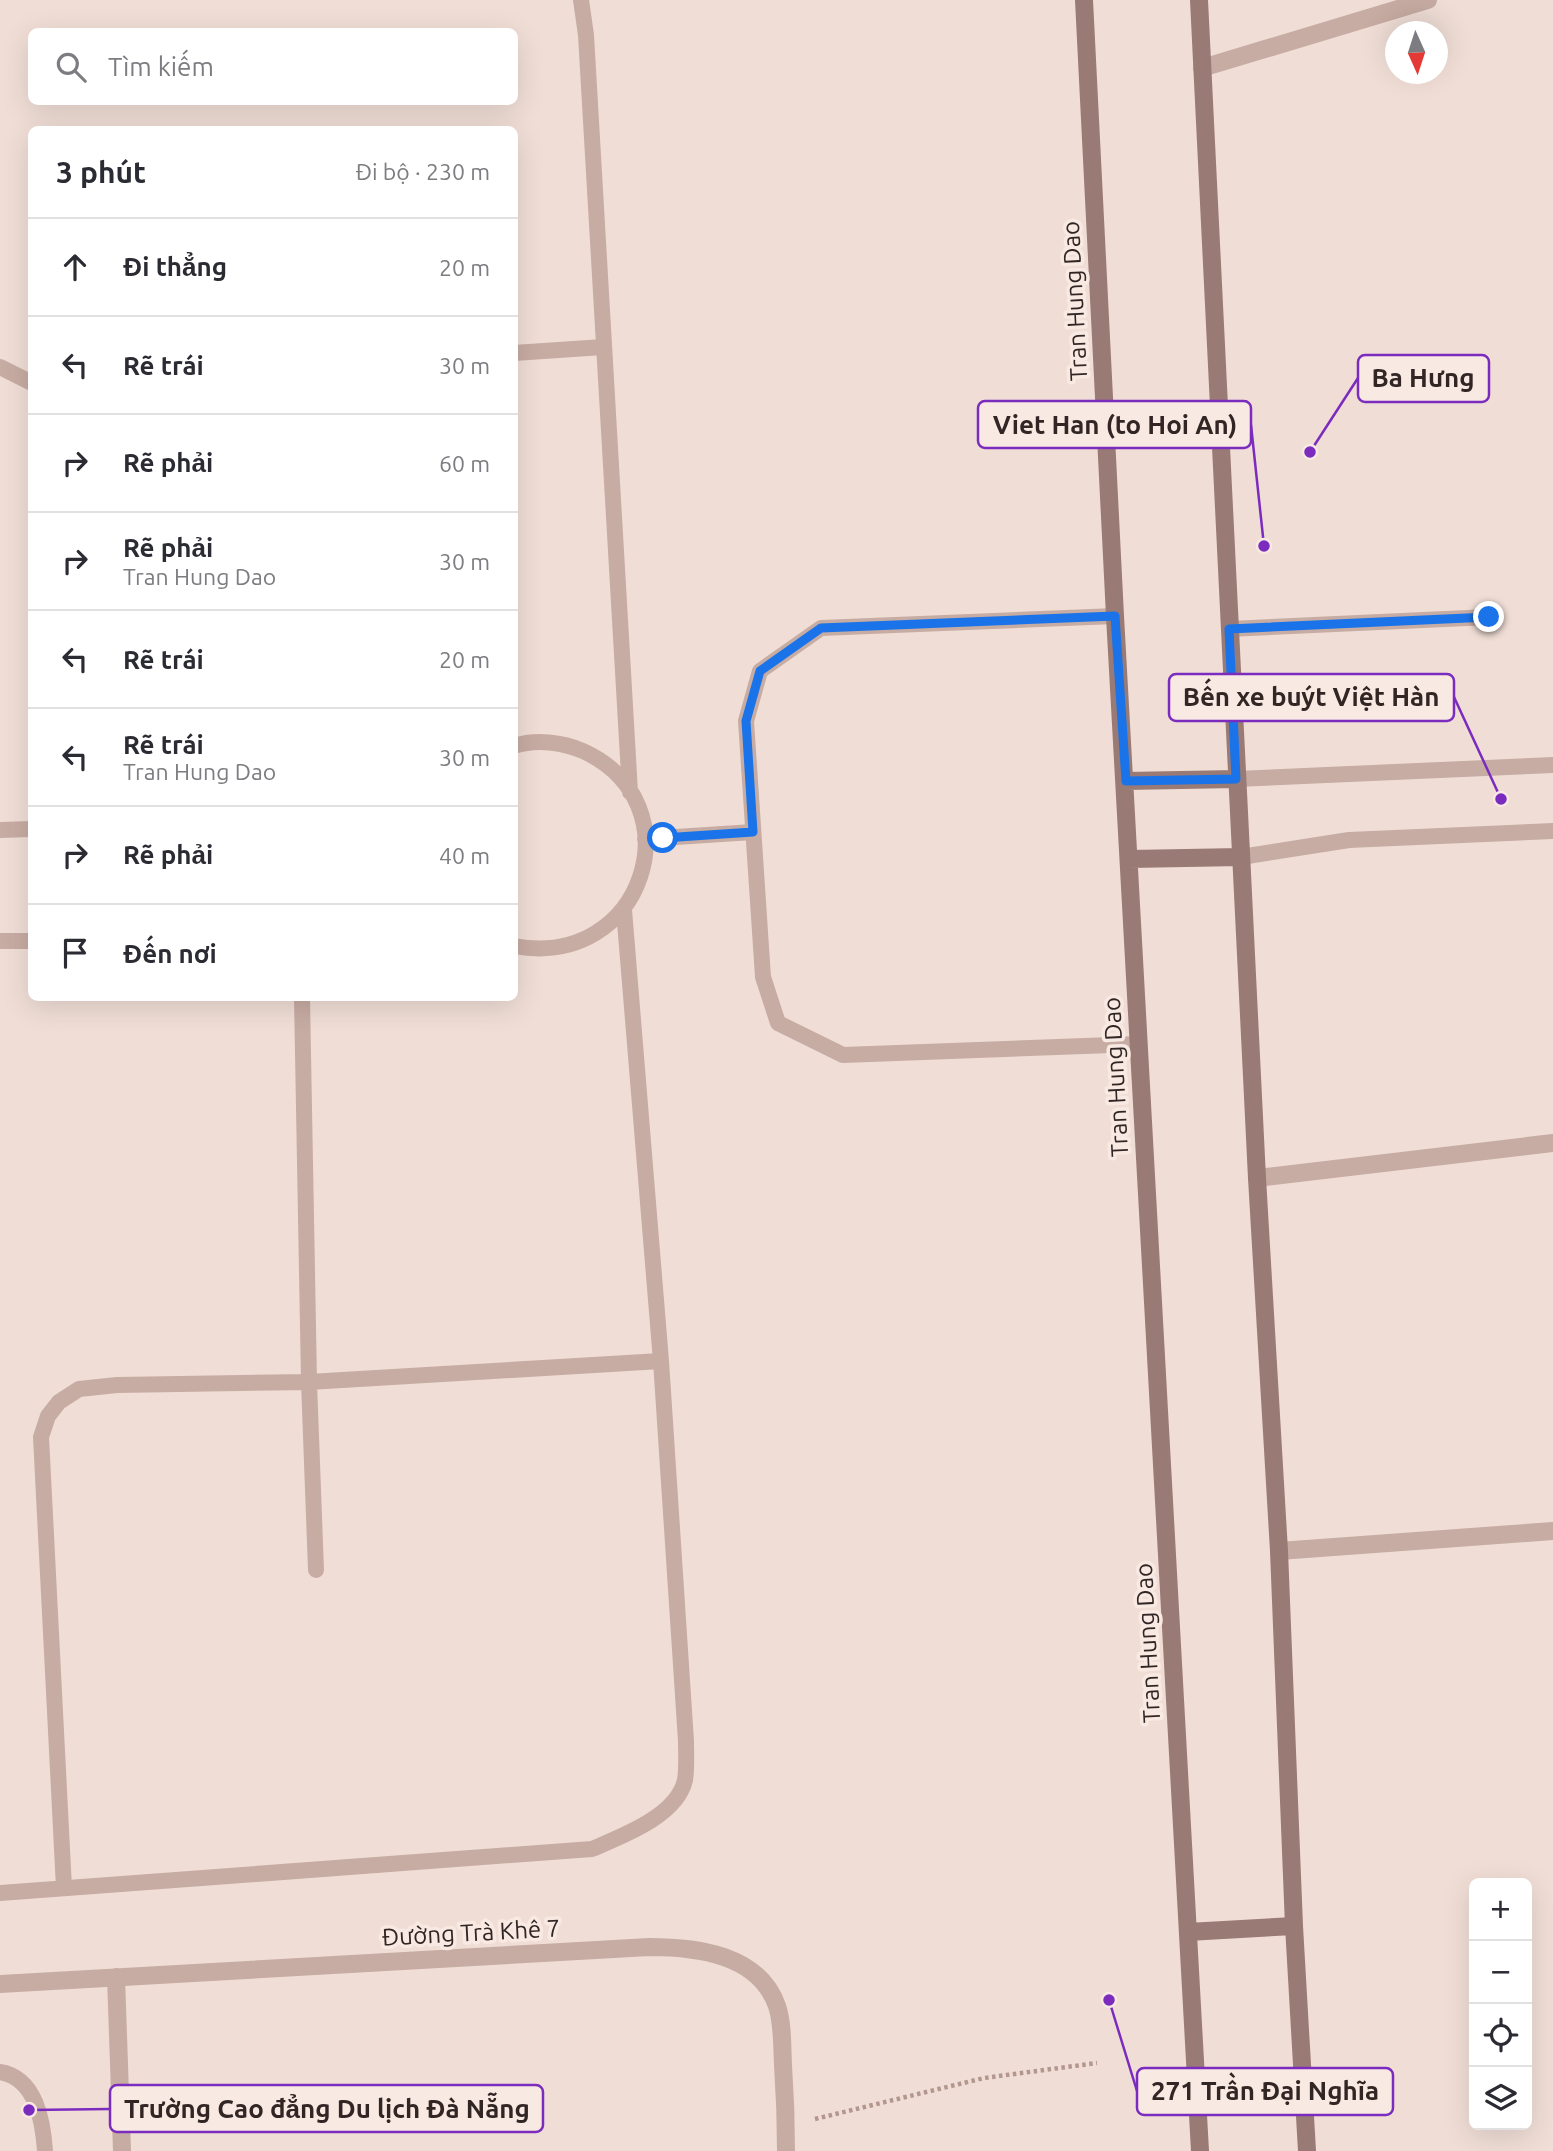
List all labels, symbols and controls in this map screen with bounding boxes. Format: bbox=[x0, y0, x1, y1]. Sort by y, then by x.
north arrow bbox=[1385, 21, 1448, 84]
search box bbox=[28, 28, 518, 105]
icon: search bbox=[52, 48, 90, 86]
text: Tìm kiếm bbox=[108, 52, 214, 81]
text: 3 phút bbox=[56, 155, 146, 189]
text: Đi bộ · 230 m bbox=[355, 159, 490, 184]
street label: Tran Hung Dao bbox=[1057, 220, 1092, 382]
icon: ahead bbox=[56, 248, 94, 286]
text: Đi thẳng bbox=[123, 252, 227, 281]
text: 20 m bbox=[439, 255, 490, 280]
icon: left bbox=[56, 346, 94, 384]
text: Rẽ trái bbox=[123, 351, 204, 380]
text: 30 m bbox=[439, 353, 490, 378]
callout: Ba Hưng bbox=[1358, 355, 1489, 402]
text: Ba Hưng bbox=[1372, 363, 1474, 392]
callout: Viet Han (to Hoi An) bbox=[978, 401, 1251, 448]
text: Viet Han (to Hoi An) bbox=[993, 410, 1237, 439]
icon: right bbox=[56, 444, 94, 482]
text: Rẽ phải bbox=[123, 448, 213, 477]
text: 60 m bbox=[439, 451, 490, 476]
text: Rẽ phải bbox=[123, 533, 213, 562]
icon: right bbox=[56, 542, 94, 580]
text: 30 m bbox=[439, 549, 490, 574]
text: Tran Hung Dao bbox=[123, 564, 276, 589]
route end bbox=[1473, 601, 1504, 632]
icon: left bbox=[56, 640, 94, 678]
text: Rẽ trái bbox=[123, 645, 204, 674]
text: 20 m bbox=[439, 647, 490, 672]
callout: Bến xe buýt Việt Hàn bbox=[1169, 674, 1454, 721]
text: Bến xe buýt Việt Hàn bbox=[1183, 678, 1439, 711]
text: Rẽ trái bbox=[123, 730, 204, 759]
icon: left bbox=[56, 738, 94, 776]
text: 30 m bbox=[439, 745, 490, 770]
text: Tran Hung Dao bbox=[123, 759, 276, 784]
route start bbox=[647, 822, 678, 853]
icon: right bbox=[56, 836, 94, 874]
text: Rẽ phải bbox=[123, 840, 213, 869]
text: 40 m bbox=[439, 843, 490, 868]
icon: arrive bbox=[56, 934, 94, 972]
text: Đến nơi bbox=[123, 939, 217, 968]
street label: Tran Hung Dao bbox=[1098, 996, 1133, 1158]
street label: Tran Hung Dao bbox=[1130, 1562, 1165, 1724]
map controls bbox=[1469, 1878, 1532, 2130]
button: + bbox=[1469, 1878, 1532, 1941]
street label: Đường Trà Khê 7 bbox=[381, 1914, 561, 1951]
button: − bbox=[1469, 1941, 1532, 2004]
button: locate bbox=[1469, 2004, 1532, 2067]
button: layers bbox=[1469, 2067, 1532, 2130]
callout: 271 Trần Đại Nghĩa bbox=[1137, 2068, 1393, 2115]
text: 271 Trần Đại Nghĩa bbox=[1151, 2072, 1379, 2105]
callout: Trường Cao đẳng Du lịch Đà Nẵng bbox=[110, 2085, 543, 2132]
text: Trường Cao đẳng Du lịch Đà Nẵng bbox=[124, 2092, 530, 2123]

